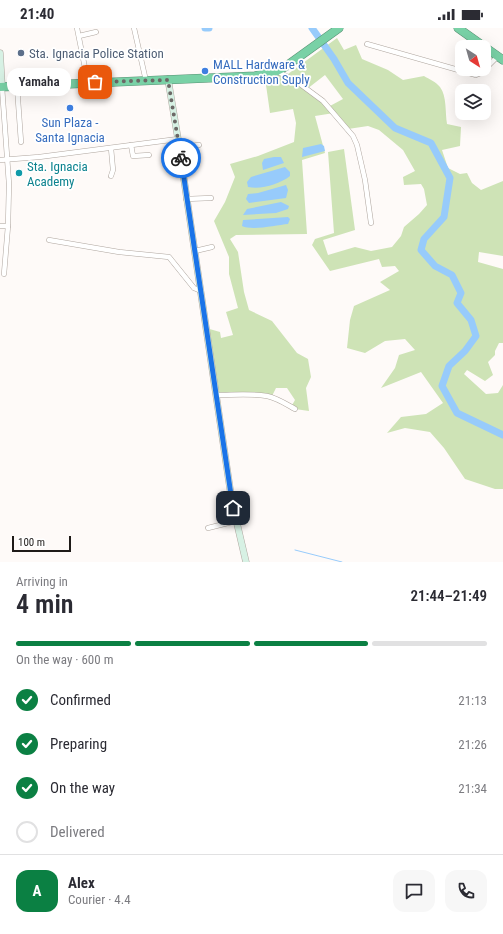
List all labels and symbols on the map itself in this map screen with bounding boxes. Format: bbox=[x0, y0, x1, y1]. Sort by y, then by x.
north arrow bbox=[455, 40, 491, 76]
place label: Sta. Ignacia Police Station bbox=[29, 46, 164, 61]
marker: Sta. Ignacia Police Station bbox=[16, 48, 26, 58]
place label: MALL Hardware & Construction Suply bbox=[213, 57, 310, 87]
pin bbox=[78, 65, 112, 99]
marker: MALL Hardware & Construction Suply bbox=[200, 66, 210, 76]
callout: Yamaha bbox=[7, 68, 71, 96]
marker: Sun Plaza - Santa Ignacia bbox=[65, 103, 75, 113]
place label: Sun Plaza - Santa Ignacia bbox=[35, 115, 105, 145]
courier bbox=[161, 138, 201, 178]
place label: Sta. Ignacia Academy bbox=[27, 159, 88, 189]
marker: Sta. Ignacia Academy bbox=[14, 168, 24, 178]
pin bbox=[216, 491, 250, 525]
scale bar bbox=[12, 534, 71, 553]

